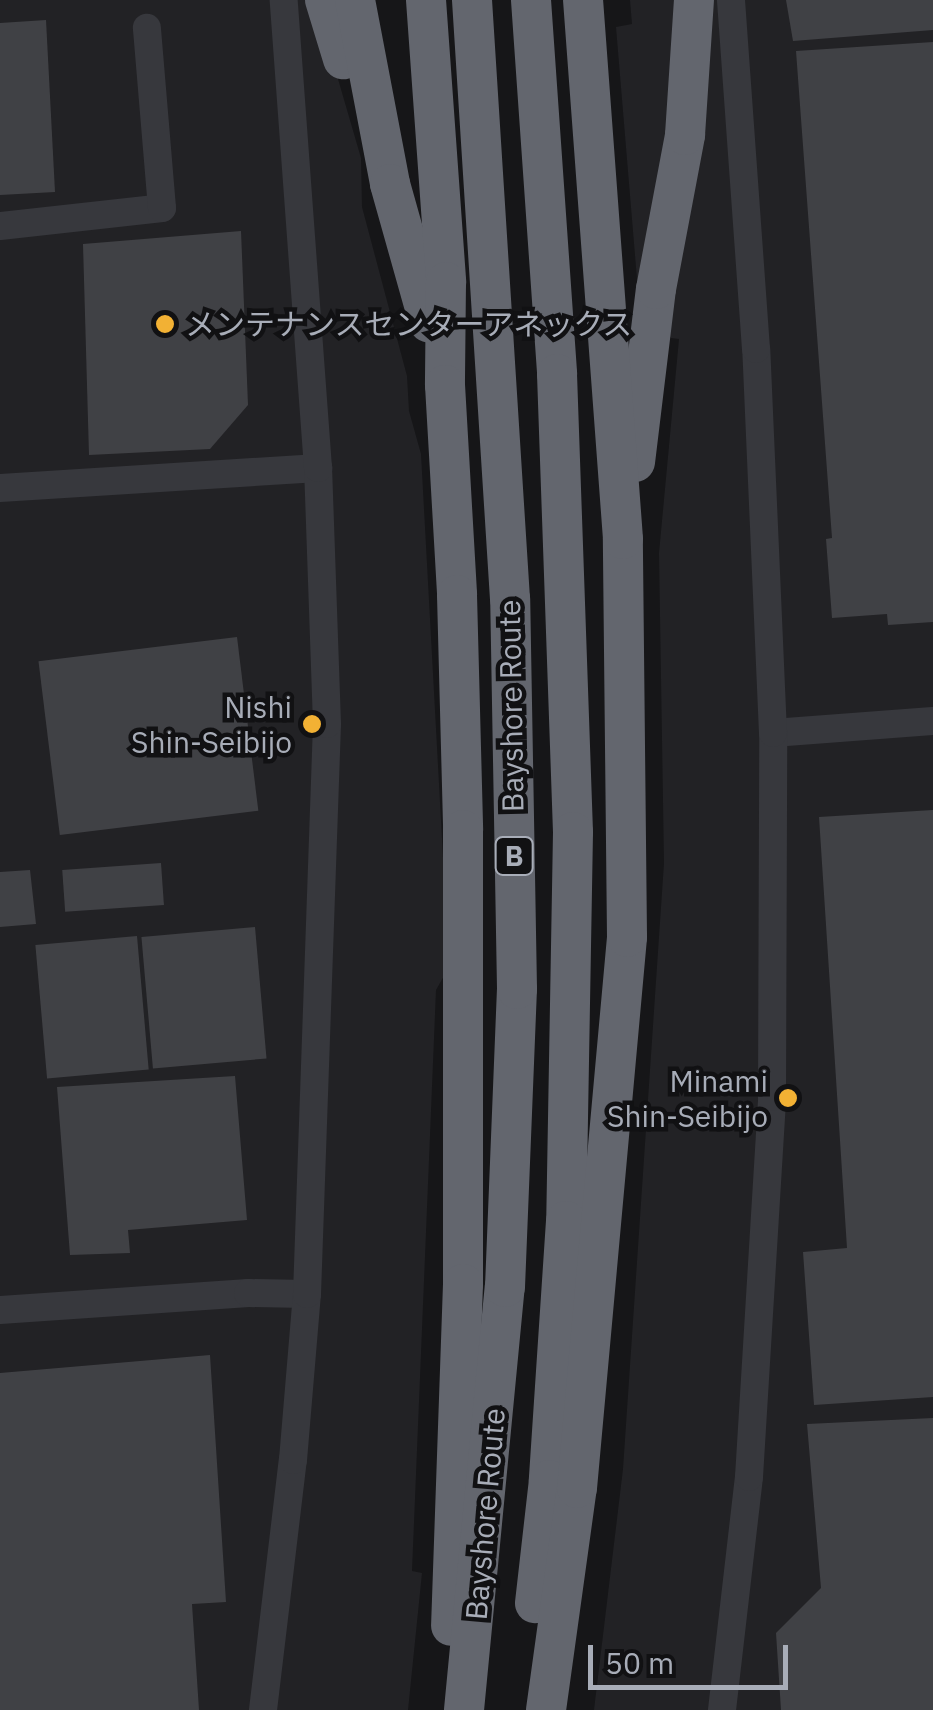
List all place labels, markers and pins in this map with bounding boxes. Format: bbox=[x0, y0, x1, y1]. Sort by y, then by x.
place label: メンテナンスセンターアネックス bbox=[185, 306, 635, 342]
marker: メンテナンスセンターアネックス bbox=[154, 313, 176, 335]
place label: Nishi Shin-Seibijo bbox=[131, 689, 292, 760]
marker: Nishi Shin-Seibijo bbox=[301, 713, 323, 735]
place label: Minami Shin-Seibijo bbox=[607, 1063, 768, 1134]
marker: Minami Shin-Seibijo bbox=[777, 1087, 799, 1109]

